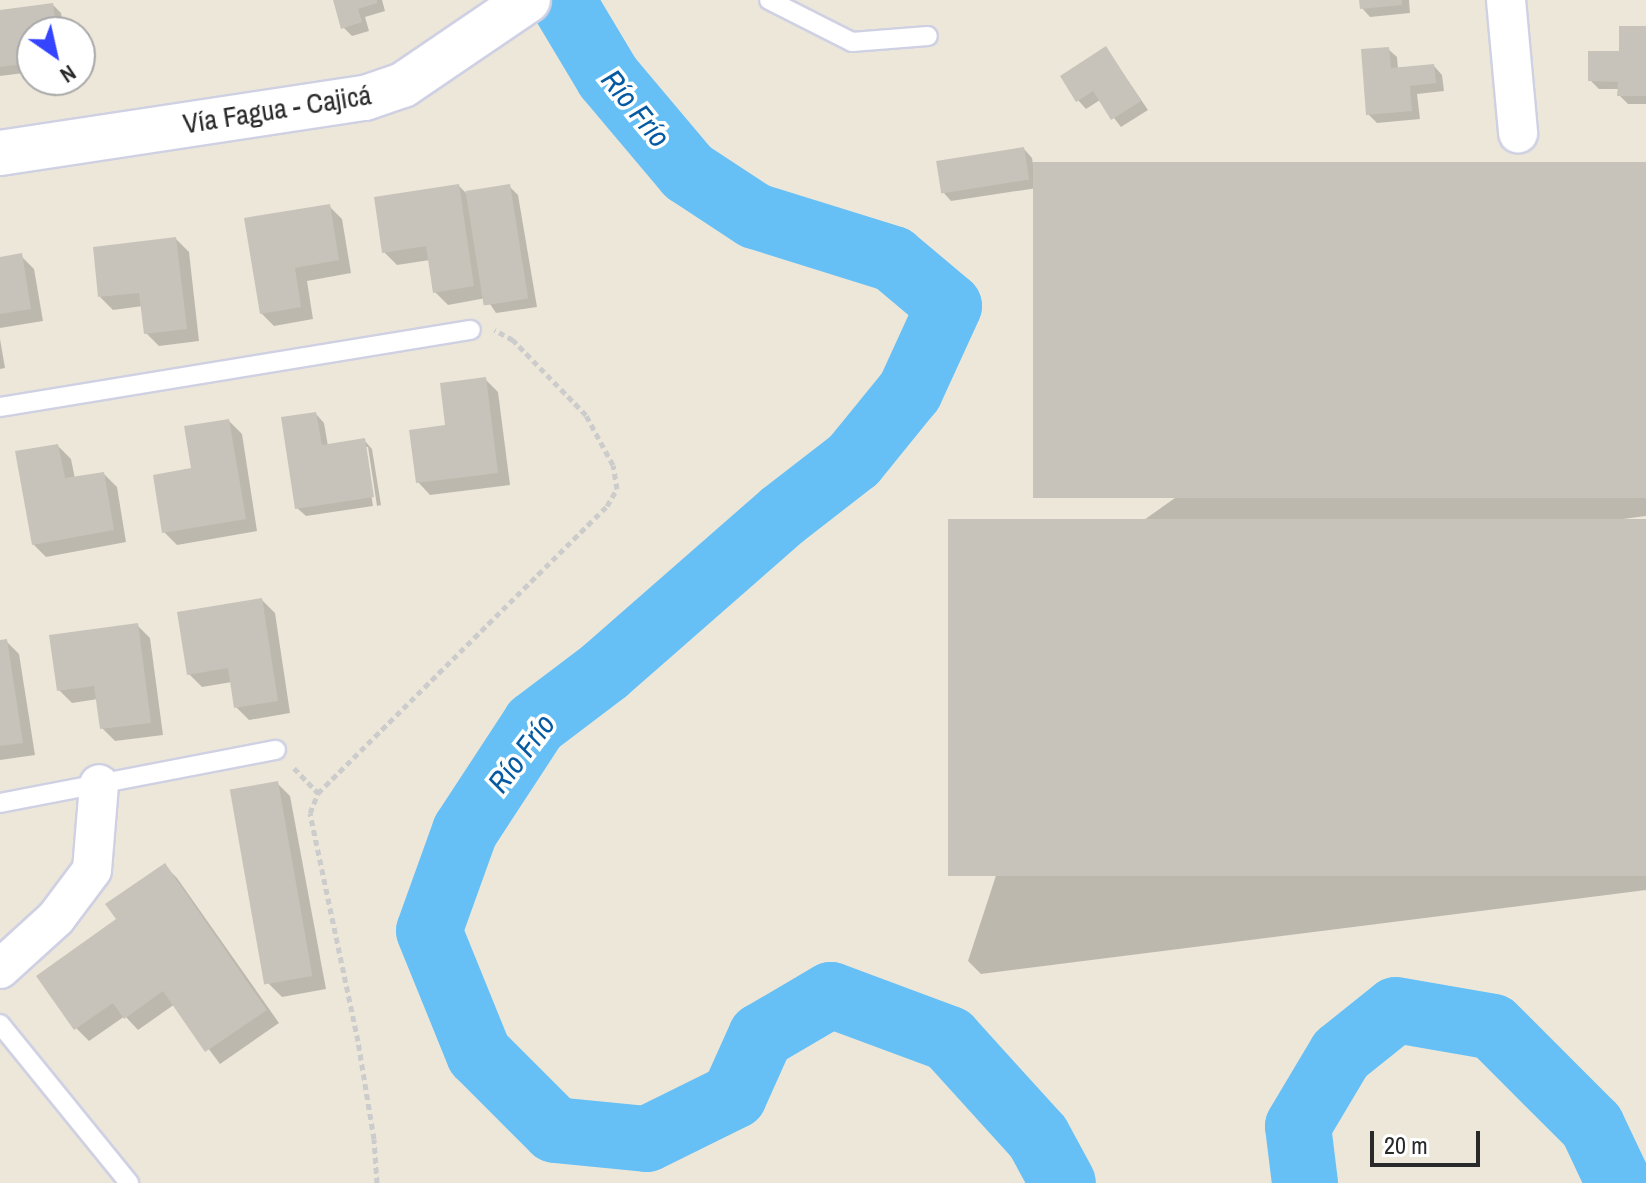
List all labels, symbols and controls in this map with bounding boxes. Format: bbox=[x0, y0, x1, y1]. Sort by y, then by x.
north arrow bbox=[16, 16, 96, 96]
text: N bbox=[55, 58, 82, 90]
water label: Río Frío bbox=[594, 62, 678, 154]
street label: Vía Fagua - Cajicá bbox=[181, 78, 373, 140]
water label: Río Frío bbox=[480, 707, 562, 799]
scale bar bbox=[1374, 1115, 1484, 1165]
text: 20 m bbox=[1384, 1129, 1428, 1161]

